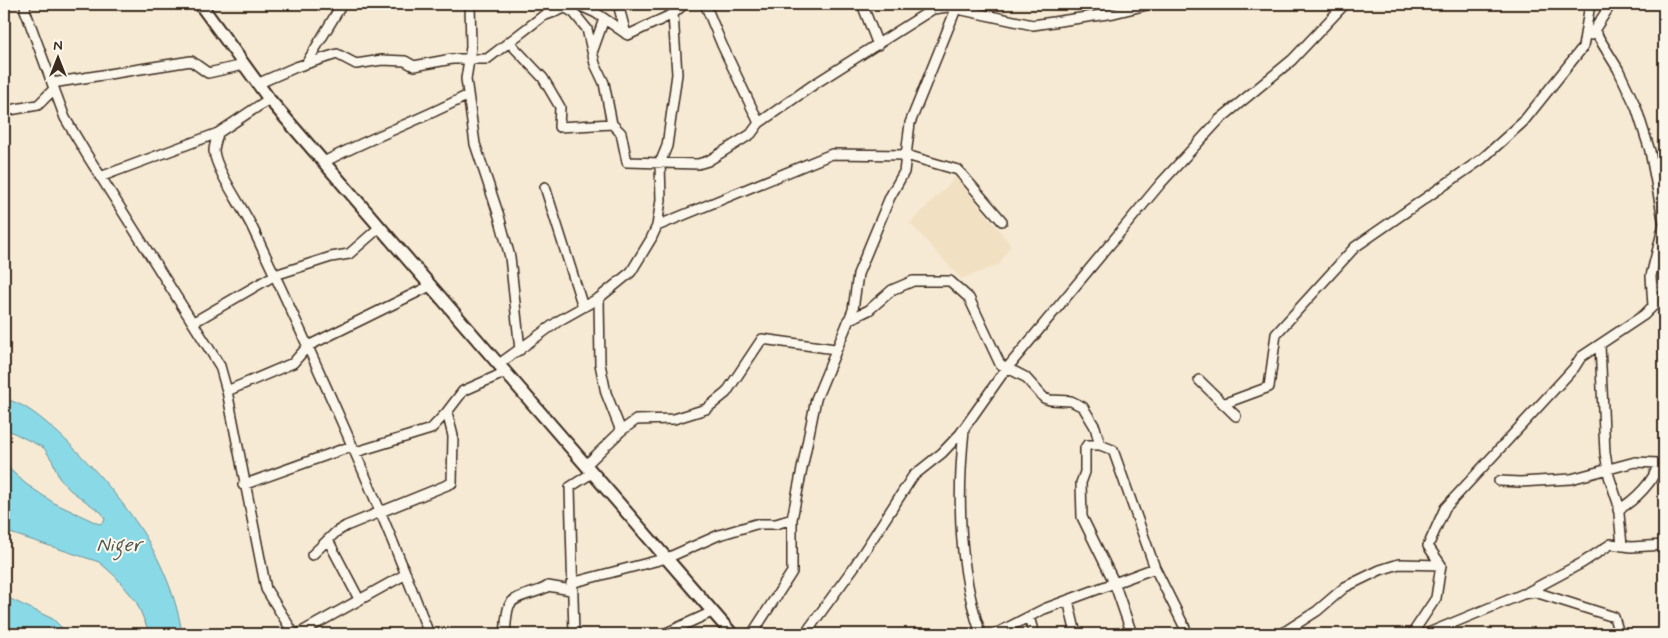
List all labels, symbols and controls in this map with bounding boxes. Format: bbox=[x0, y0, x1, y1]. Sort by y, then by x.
north arrow bbox=[32, 32, 82, 82]
text: N bbox=[53, 37, 63, 55]
water label: Niger bbox=[96, 532, 144, 561]

